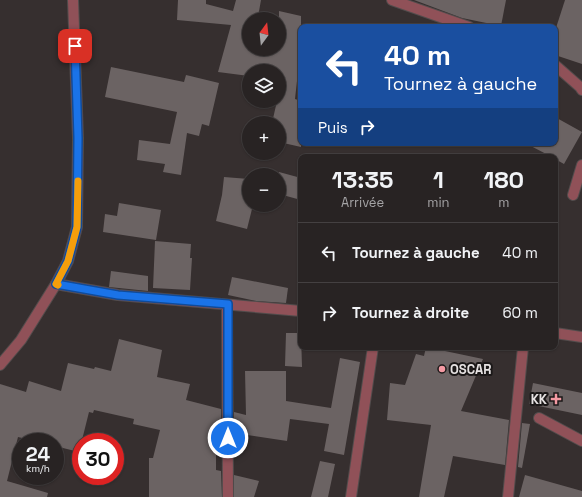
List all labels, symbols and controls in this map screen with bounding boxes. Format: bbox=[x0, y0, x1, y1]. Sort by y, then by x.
north arrow bbox=[242, 12, 286, 56]
map controls bbox=[242, 12, 286, 212]
pin bbox=[58, 29, 92, 63]
icon: arrive bbox=[64, 35, 86, 57]
text: 40 m bbox=[384, 37, 451, 73]
icon: left bbox=[318, 40, 370, 92]
button: layers bbox=[242, 64, 286, 108]
text: Tournez à gauche bbox=[384, 72, 537, 95]
button: + bbox=[242, 116, 286, 160]
icon: right bbox=[356, 116, 378, 138]
text: Puis bbox=[318, 118, 348, 137]
text: 13:35 bbox=[332, 164, 393, 195]
text: 1 bbox=[433, 164, 444, 195]
text: 180 bbox=[483, 164, 524, 195]
button: − bbox=[242, 168, 286, 212]
text: Arrivée bbox=[341, 194, 384, 211]
text: min bbox=[427, 194, 450, 211]
text: m bbox=[498, 194, 509, 211]
icon: left bbox=[318, 242, 340, 264]
text: Tournez à gauche bbox=[352, 243, 480, 262]
text: 40 m bbox=[502, 243, 538, 262]
icon: right bbox=[318, 302, 340, 324]
text: Tournez à droite bbox=[352, 303, 469, 322]
text: 60 m bbox=[502, 303, 538, 322]
place label: OSCAR bbox=[450, 361, 491, 378]
marker: OSCAR bbox=[437, 364, 447, 374]
place label: KK bbox=[531, 391, 548, 408]
marker: KK bbox=[550, 393, 562, 405]
position arrow bbox=[207, 417, 249, 459]
speed limit sign: 30 bbox=[72, 433, 124, 485]
text: 24 bbox=[26, 441, 50, 467]
text: km/h bbox=[26, 462, 50, 475]

